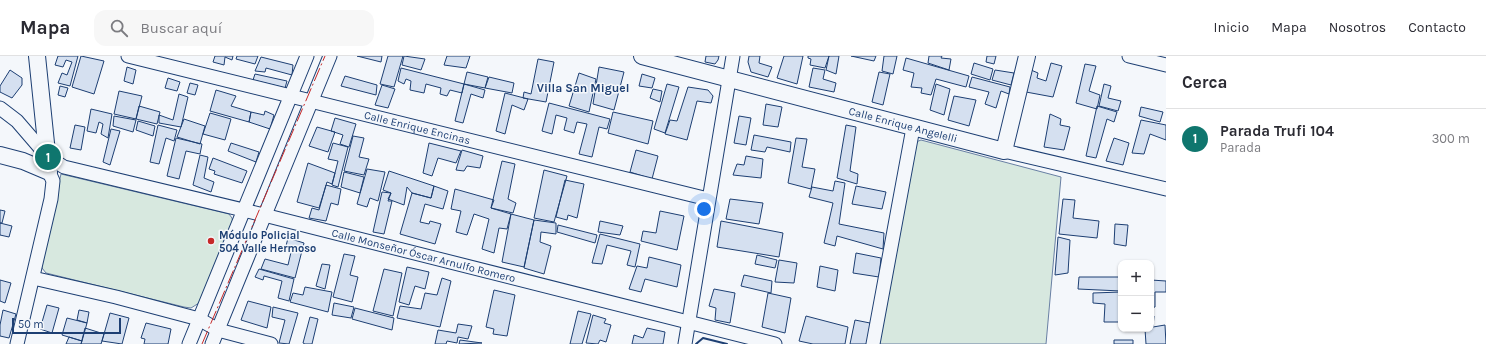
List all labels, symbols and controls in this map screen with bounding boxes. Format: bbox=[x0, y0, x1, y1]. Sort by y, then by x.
search box bbox=[94, 10, 374, 46]
text: Mapa bbox=[20, 17, 70, 39]
icon: search bbox=[108, 17, 130, 39]
text: Buscar aquí bbox=[140, 19, 222, 37]
text: Inicio bbox=[1214, 19, 1249, 36]
text: Mapa bbox=[1271, 19, 1307, 36]
text: Nosotros bbox=[1329, 19, 1386, 36]
text: Contacto bbox=[1408, 19, 1466, 36]
text: Cerca bbox=[1182, 72, 1227, 92]
district label: Villa San Miguel bbox=[537, 81, 629, 95]
street label: Calle Enrique Angelelli bbox=[847, 105, 959, 145]
street label: Calle Enrique Encinas bbox=[363, 108, 472, 147]
text: Parada Trufi 104 bbox=[1220, 122, 1334, 140]
text: 1 bbox=[1193, 131, 1197, 146]
text: 300 m bbox=[1432, 131, 1470, 146]
text: Parada bbox=[1220, 140, 1261, 155]
pin: 1 bbox=[35, 142, 61, 172]
your location bbox=[694, 199, 714, 219]
street label: Calle Monseñor Óscar Arnulfo Romero bbox=[330, 226, 517, 285]
place label: Módulo Policial 504 Valle Hermoso bbox=[219, 229, 316, 255]
marker: Módulo Policial 504 Valle Hermoso bbox=[206, 236, 216, 246]
map controls bbox=[1118, 260, 1154, 332]
button: + bbox=[1118, 260, 1154, 296]
button: − bbox=[1118, 296, 1154, 332]
scale bar bbox=[12, 316, 121, 335]
text: 50 m bbox=[18, 318, 44, 331]

